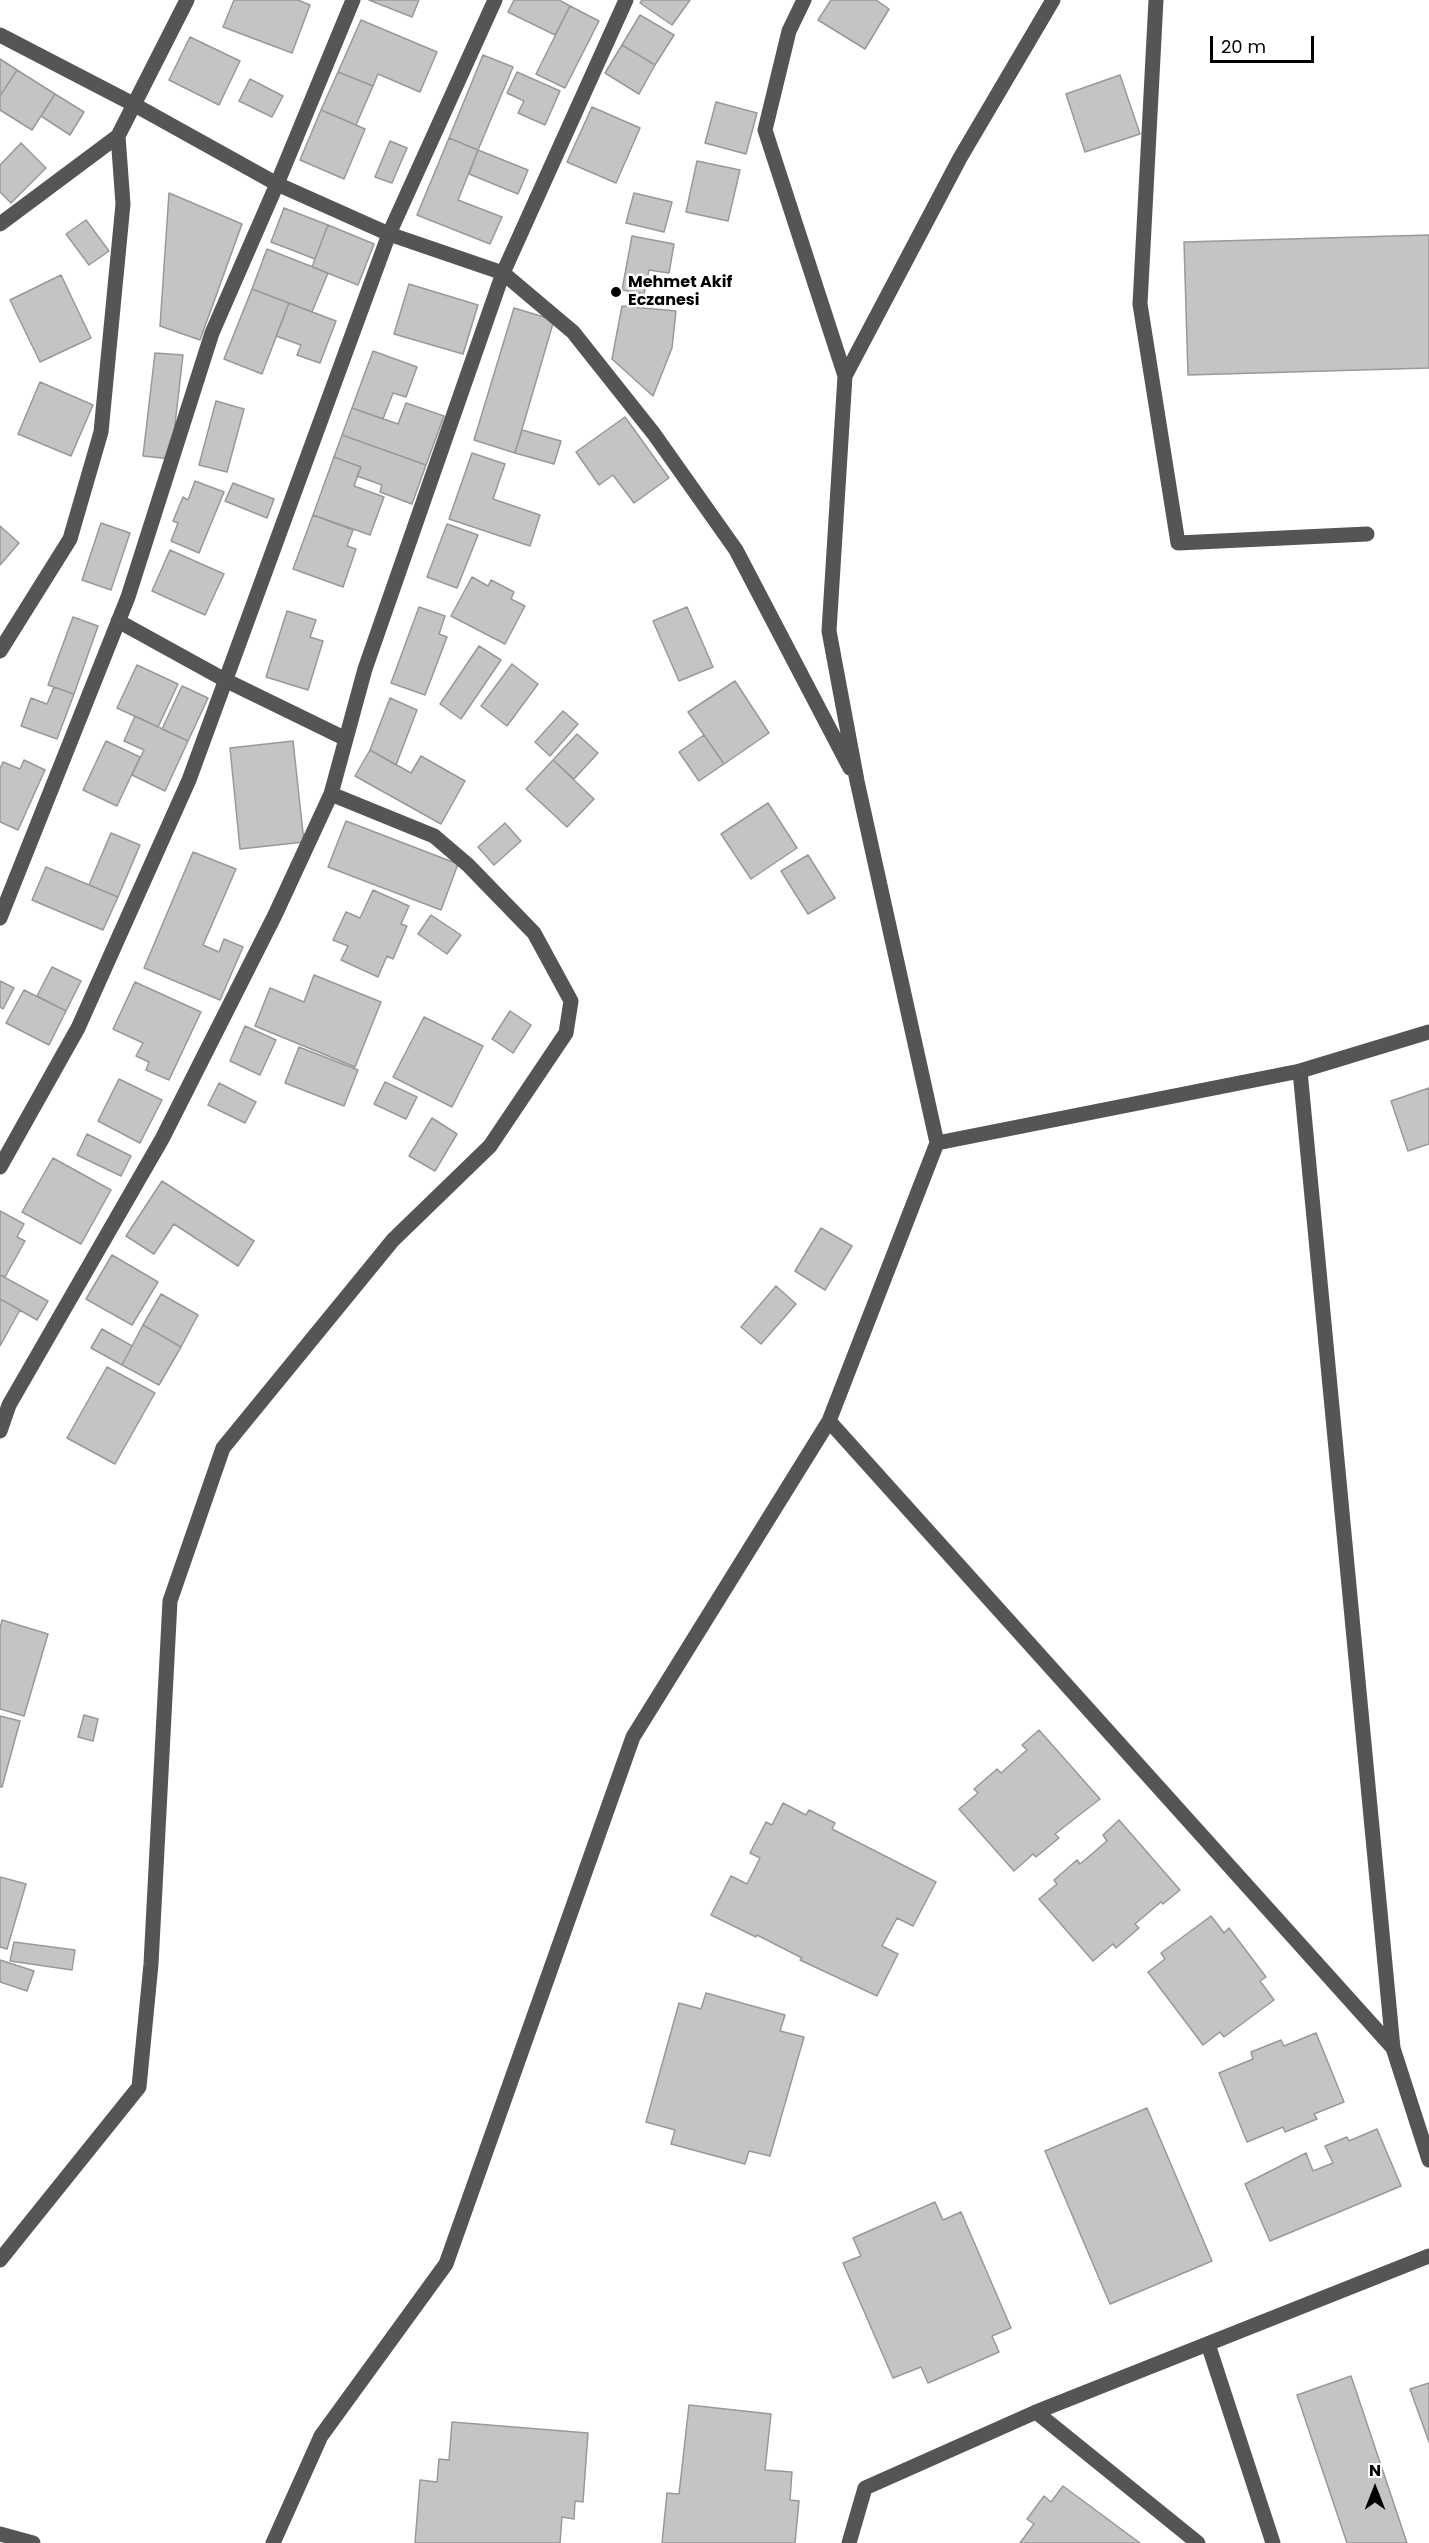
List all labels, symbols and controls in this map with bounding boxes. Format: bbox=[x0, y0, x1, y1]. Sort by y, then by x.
scale bar bbox=[1213, 24, 1316, 62]
text: 20 m bbox=[1221, 34, 1266, 59]
place label: Mehmet Akif Eczanesi bbox=[628, 273, 732, 311]
marker: Mehmet Akif Eczanesi bbox=[609, 285, 623, 299]
north arrow bbox=[1345, 2459, 1405, 2519]
text: N bbox=[1369, 2459, 1381, 2482]

